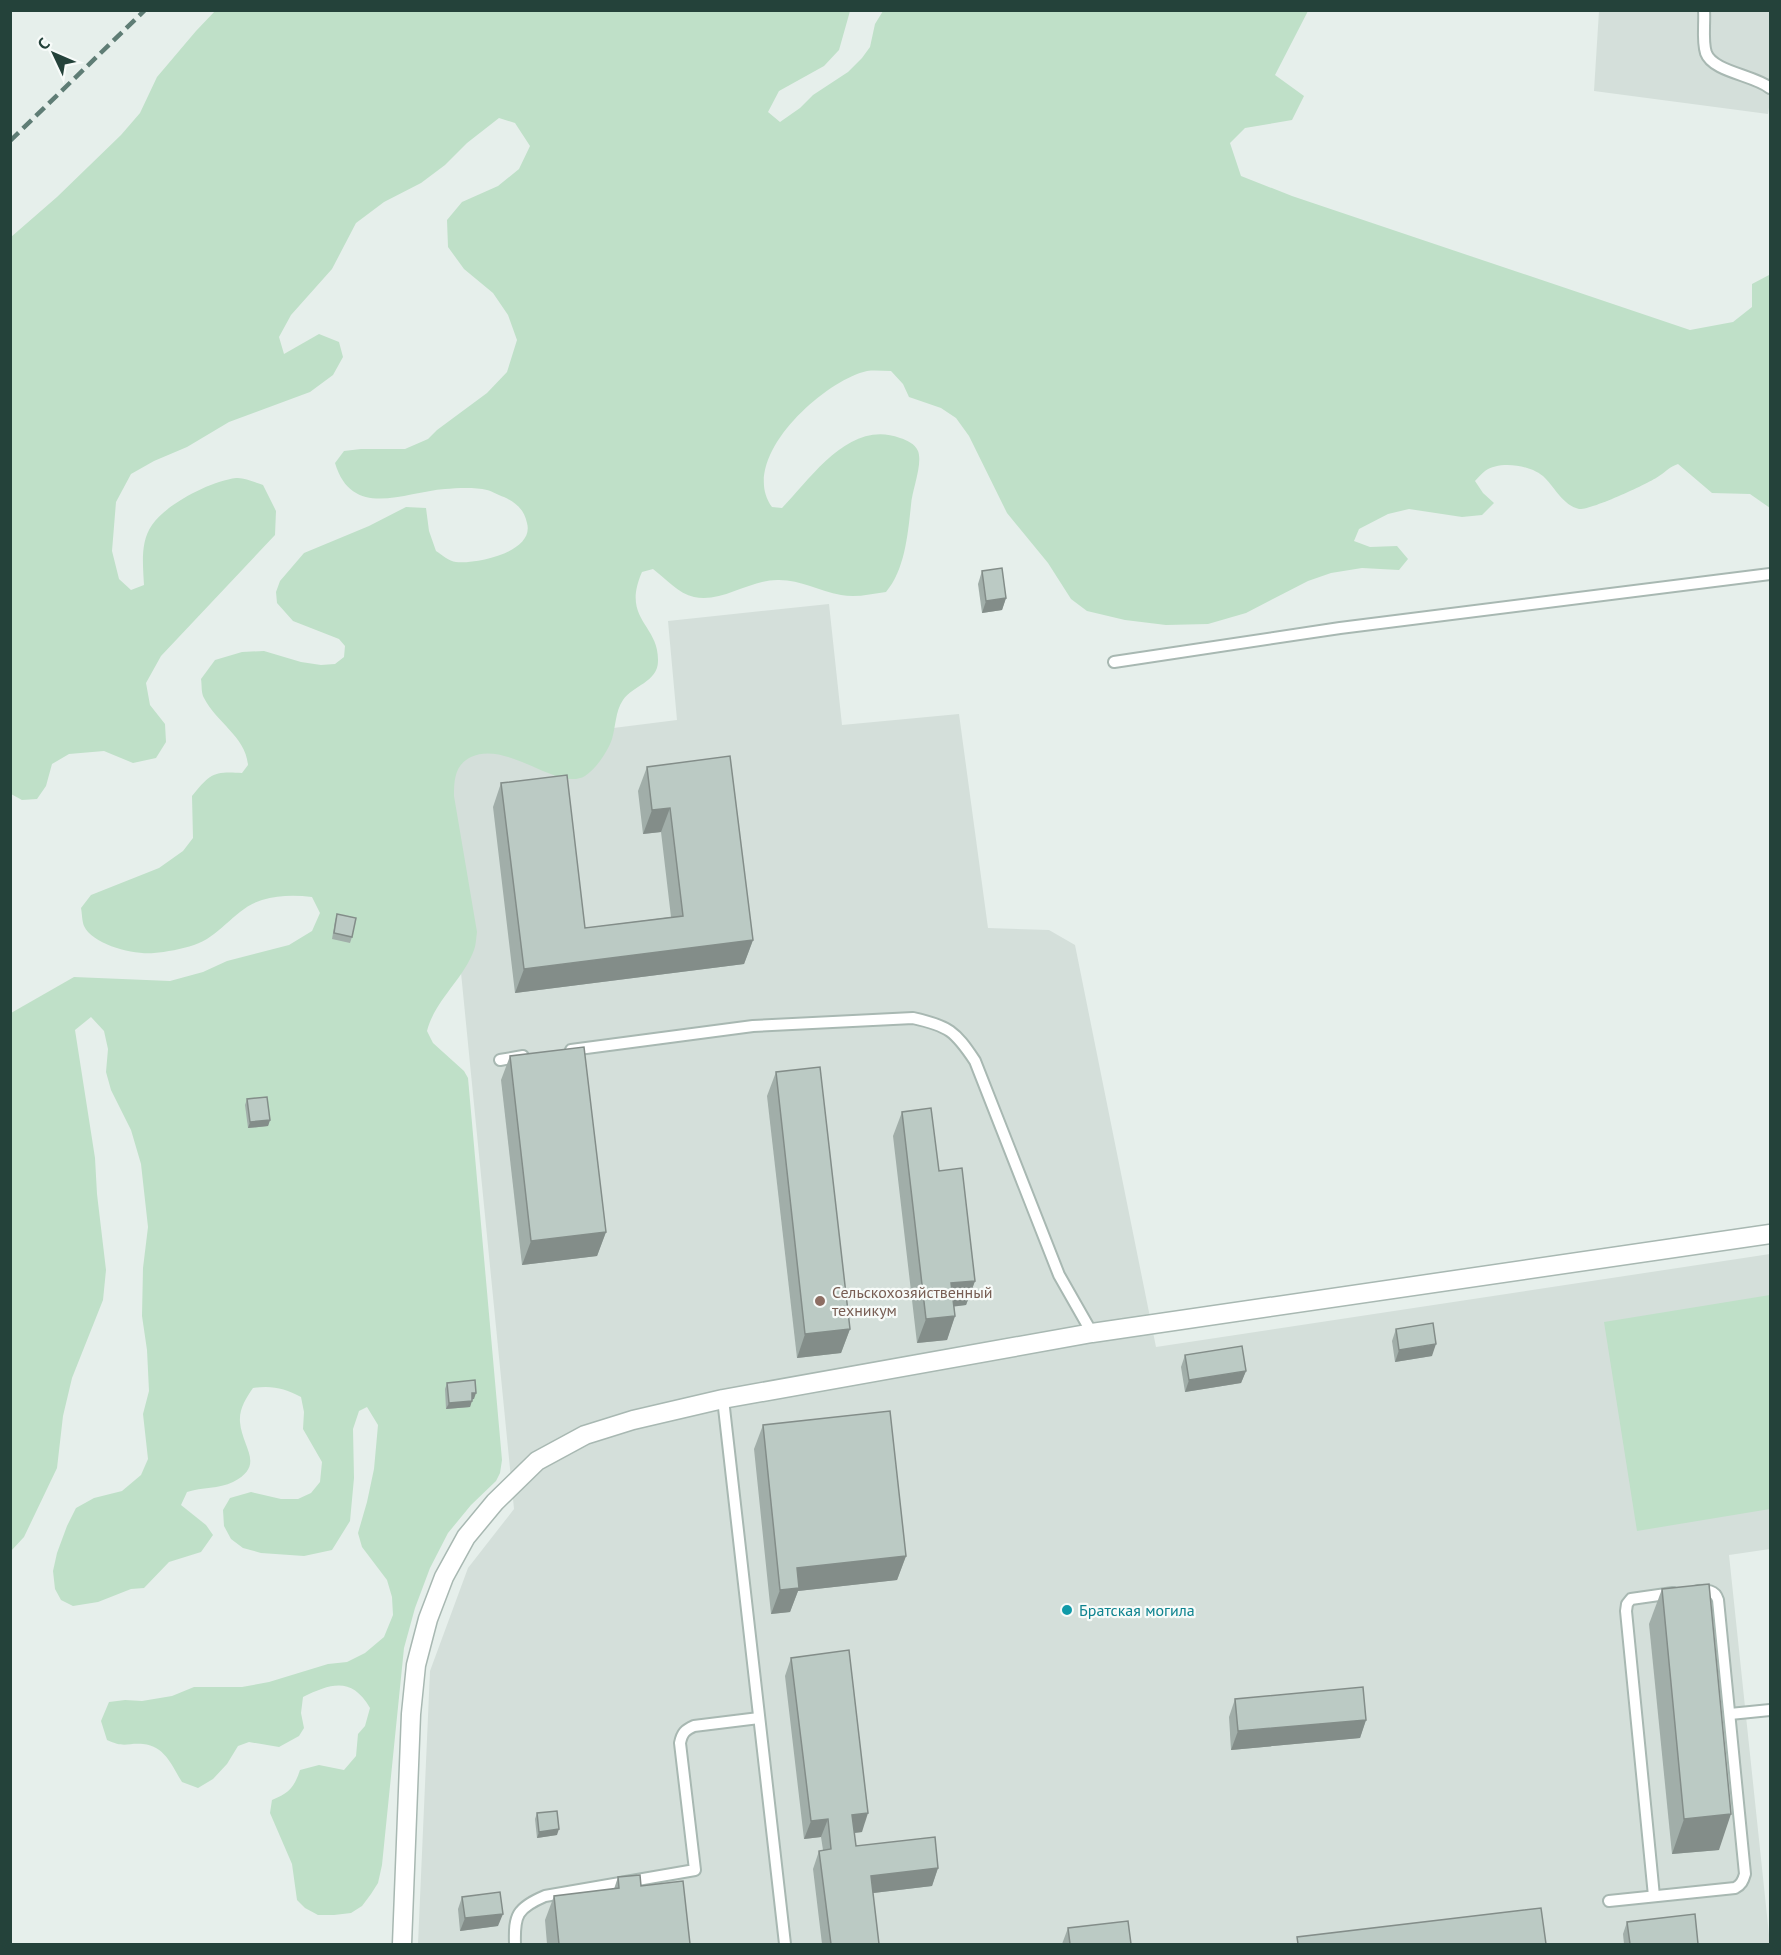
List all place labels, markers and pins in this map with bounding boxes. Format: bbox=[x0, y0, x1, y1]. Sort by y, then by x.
place label: Сельскохозяйственный техникум bbox=[832, 1282, 992, 1320]
marker: Сельскохозяйственный техникум bbox=[813, 1294, 827, 1308]
place label: Братская могила bbox=[1079, 1600, 1195, 1620]
marker: Братская могила bbox=[1060, 1603, 1074, 1617]

